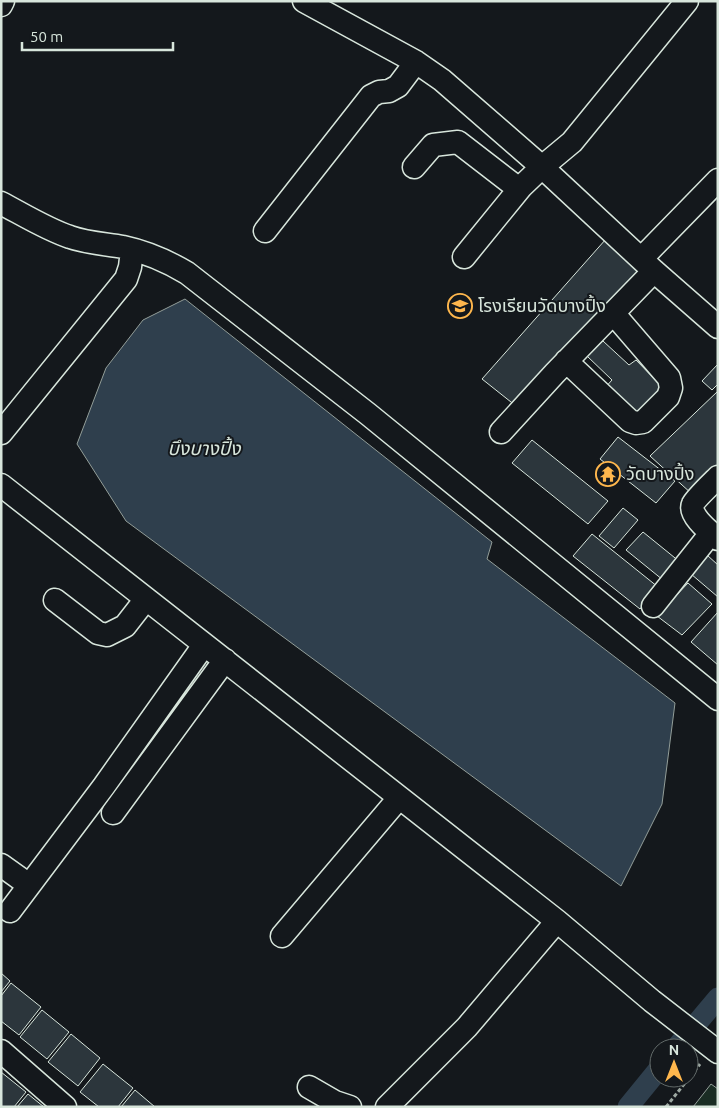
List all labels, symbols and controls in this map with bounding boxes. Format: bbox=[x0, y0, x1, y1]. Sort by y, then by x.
scale bar bbox=[22, 20, 174, 52]
text: 50 m bbox=[30, 28, 63, 45]
school or university icon: โรงเรียนวัดบางปิ้ง bbox=[447, 293, 473, 319]
place label: โรงเรียนวัดบางปิ้ง bbox=[478, 294, 606, 315]
water label: บึงบางปิ้ง bbox=[168, 436, 241, 459]
temple icon: วัดบางปิ้ง bbox=[595, 461, 621, 487]
place label: วัดบางปิ้ง bbox=[626, 462, 694, 483]
north arrow bbox=[649, 1038, 699, 1088]
text: N bbox=[669, 1042, 679, 1058]

